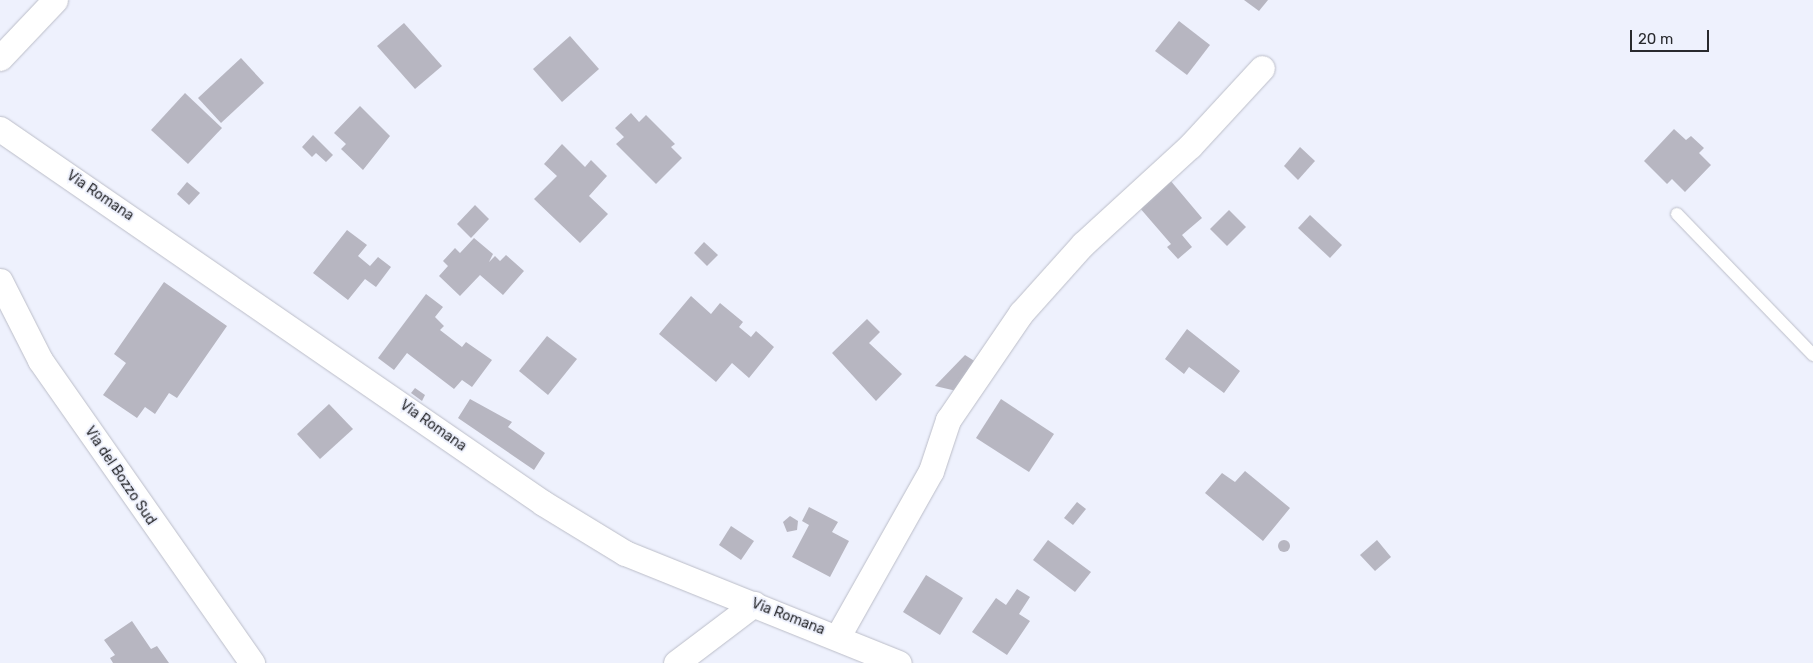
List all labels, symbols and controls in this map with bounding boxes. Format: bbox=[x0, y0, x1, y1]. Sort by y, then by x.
scale bar bbox=[1633, 20, 1712, 52]
text: 20 m bbox=[1638, 30, 1673, 48]
street label: Via Romana bbox=[63, 167, 137, 225]
street label: Via Romana bbox=[397, 397, 469, 455]
street label: Via del Bozzo Sud bbox=[81, 424, 159, 528]
street label: Via Romana bbox=[749, 595, 827, 639]

